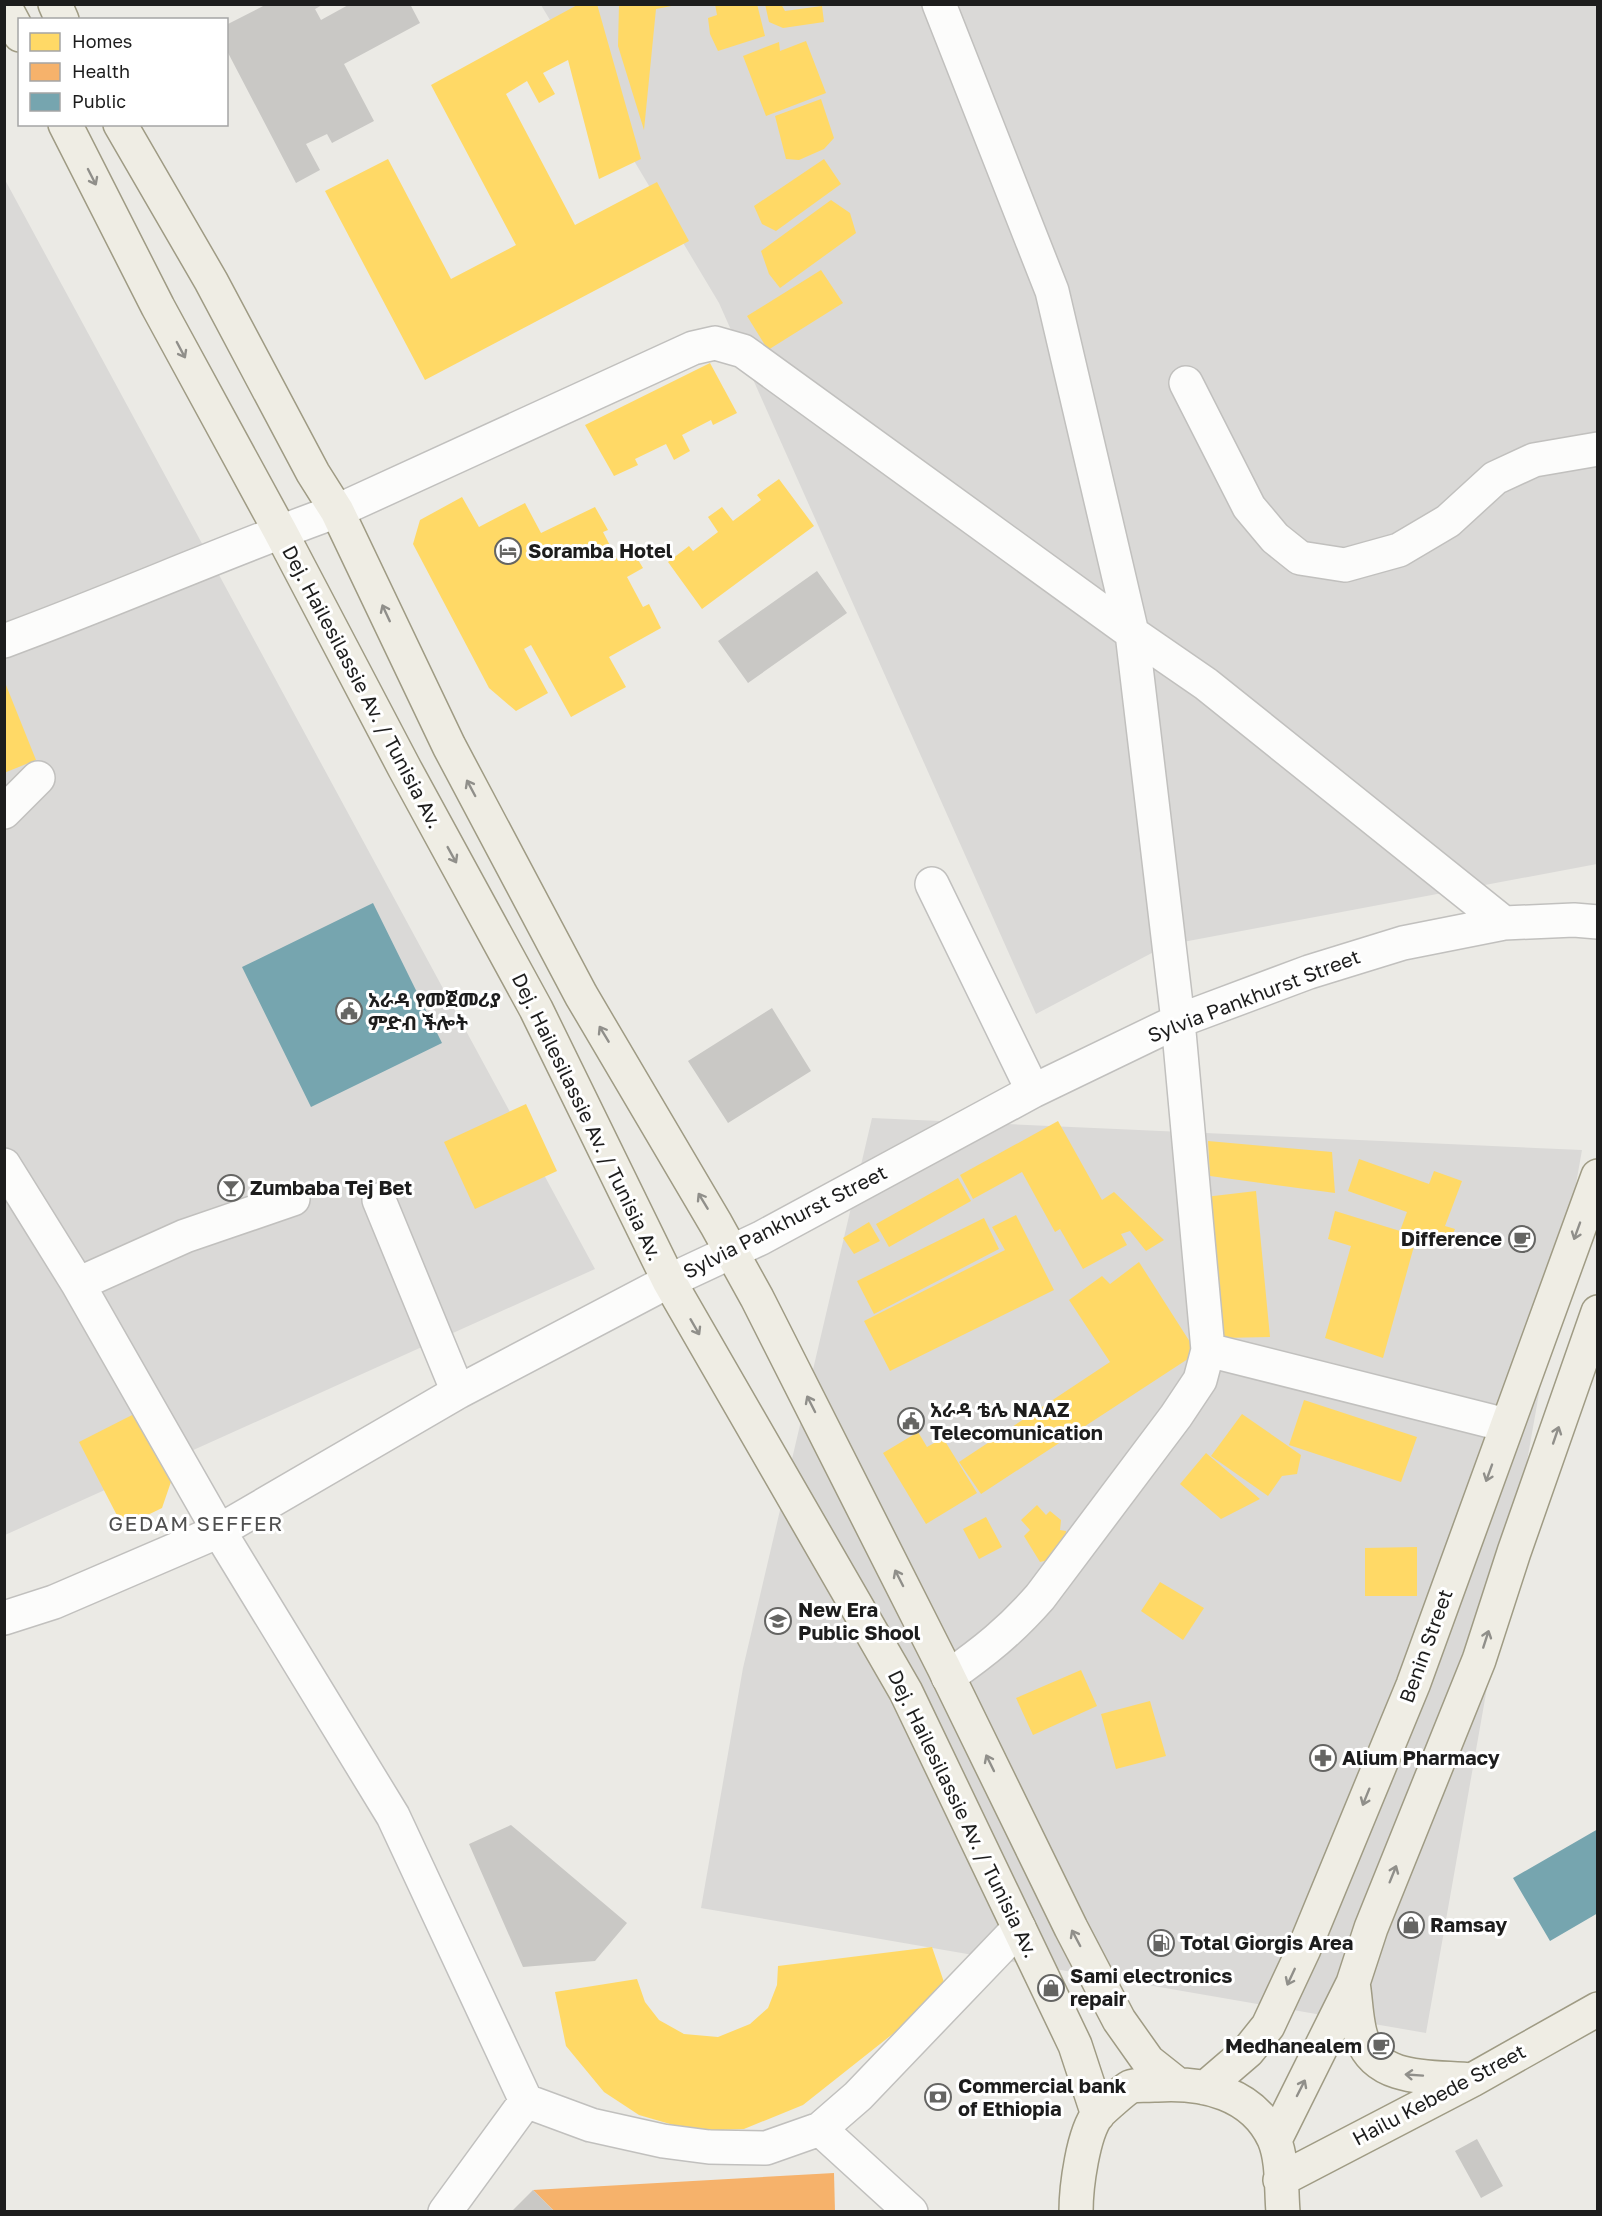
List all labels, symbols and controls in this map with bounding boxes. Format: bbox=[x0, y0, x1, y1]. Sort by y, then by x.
legend bbox=[18, 18, 228, 126]
text: Homes bbox=[72, 30, 132, 52]
text: Health bbox=[72, 60, 130, 82]
text: Public bbox=[72, 90, 126, 112]
one-way arrow bbox=[86, 167, 98, 185]
one-way arrow bbox=[176, 340, 187, 358]
hotel icon: Soramba Hotel bbox=[493, 536, 523, 566]
place label: Soramba Hotel bbox=[528, 538, 673, 562]
street label: Dej. Hailesilassie Av. / Tunisia Av. bbox=[278, 541, 448, 832]
one-way arrow bbox=[379, 605, 391, 623]
one-way arrow bbox=[465, 780, 477, 797]
one-way arrow bbox=[446, 846, 458, 863]
street label: Sylvia Pankhurst Street bbox=[1144, 943, 1363, 1047]
street label: Dej. Hailesilassie Av. / Tunisia Av. bbox=[508, 969, 668, 1264]
place label: አራዳ የመጀመሪያ ምድብ ችሎት bbox=[368, 987, 501, 1034]
public building icon: አራዳ የመጀመሪያ ምድብ ችሎት bbox=[334, 996, 364, 1026]
one-way arrow bbox=[597, 1026, 609, 1043]
street label: Sylvia Pankhurst Street bbox=[679, 1159, 890, 1283]
bar icon: Zumbaba Tej Bet bbox=[216, 1173, 246, 1203]
place label: Zumbaba Tej Bet bbox=[250, 1175, 412, 1199]
one-way arrow bbox=[697, 1193, 708, 1211]
one-way arrow bbox=[1571, 1221, 1582, 1239]
cafe icon: Difference bbox=[1507, 1224, 1537, 1254]
place label: Difference bbox=[1401, 1226, 1502, 1250]
one-way arrow bbox=[690, 1317, 701, 1335]
one-way arrow bbox=[804, 1395, 816, 1413]
place label: አራዳ ቴሌ NAAZ Telecomunication bbox=[930, 1397, 1103, 1444]
public building icon: አራዳ ቴሌ NAAZ Telecomunication bbox=[896, 1406, 926, 1436]
one-way arrow bbox=[1551, 1425, 1562, 1444]
one-way arrow bbox=[1483, 1463, 1494, 1482]
district label: GEDAM SEFFER bbox=[108, 1510, 284, 1536]
one-way arrow bbox=[893, 1570, 905, 1587]
street label: Benin Street bbox=[1393, 1586, 1457, 1706]
place label: New Era Public Shool bbox=[798, 1597, 921, 1644]
school or university icon: New Era Public Shool bbox=[763, 1606, 793, 1636]
one-way arrow bbox=[1481, 1630, 1492, 1649]
street label: Dej. Hailesilassie Av. / Tunisia Av. bbox=[884, 1666, 1044, 1961]
pharmacy icon: Alium Pharmacy bbox=[1308, 1743, 1338, 1773]
place label: Alium Pharmacy bbox=[1342, 1745, 1500, 1769]
one-way arrow bbox=[984, 1754, 996, 1772]
one-way arrow bbox=[1360, 1788, 1371, 1806]
one-way arrow bbox=[1388, 1865, 1399, 1884]
shop icon: Ramsay bbox=[1396, 1910, 1426, 1940]
place label: Ramsay bbox=[1430, 1912, 1507, 1936]
fuel station icon: Total Giorgis Area bbox=[1146, 1928, 1176, 1958]
one-way arrow bbox=[1070, 1929, 1082, 1947]
place label: Total Giorgis Area bbox=[1180, 1930, 1353, 1954]
place label: Sami electronics repair bbox=[1070, 1963, 1232, 2010]
one-way arrow bbox=[1284, 1968, 1296, 1986]
shop icon: Sami electronics repair bbox=[1036, 1973, 1066, 2003]
cafe icon: Medhanealem bbox=[1366, 2031, 1396, 2061]
place label: Medhanealem bbox=[1225, 2033, 1362, 2057]
street label: Hailu Kebede Street bbox=[1348, 2038, 1529, 2150]
one-way arrow bbox=[1404, 2069, 1424, 2080]
place label: Commercial bank of Ethiopia bbox=[958, 2073, 1127, 2120]
one-way arrow bbox=[1295, 2080, 1307, 2097]
bank icon: Commercial bank of Ethiopia bbox=[923, 2082, 953, 2112]

